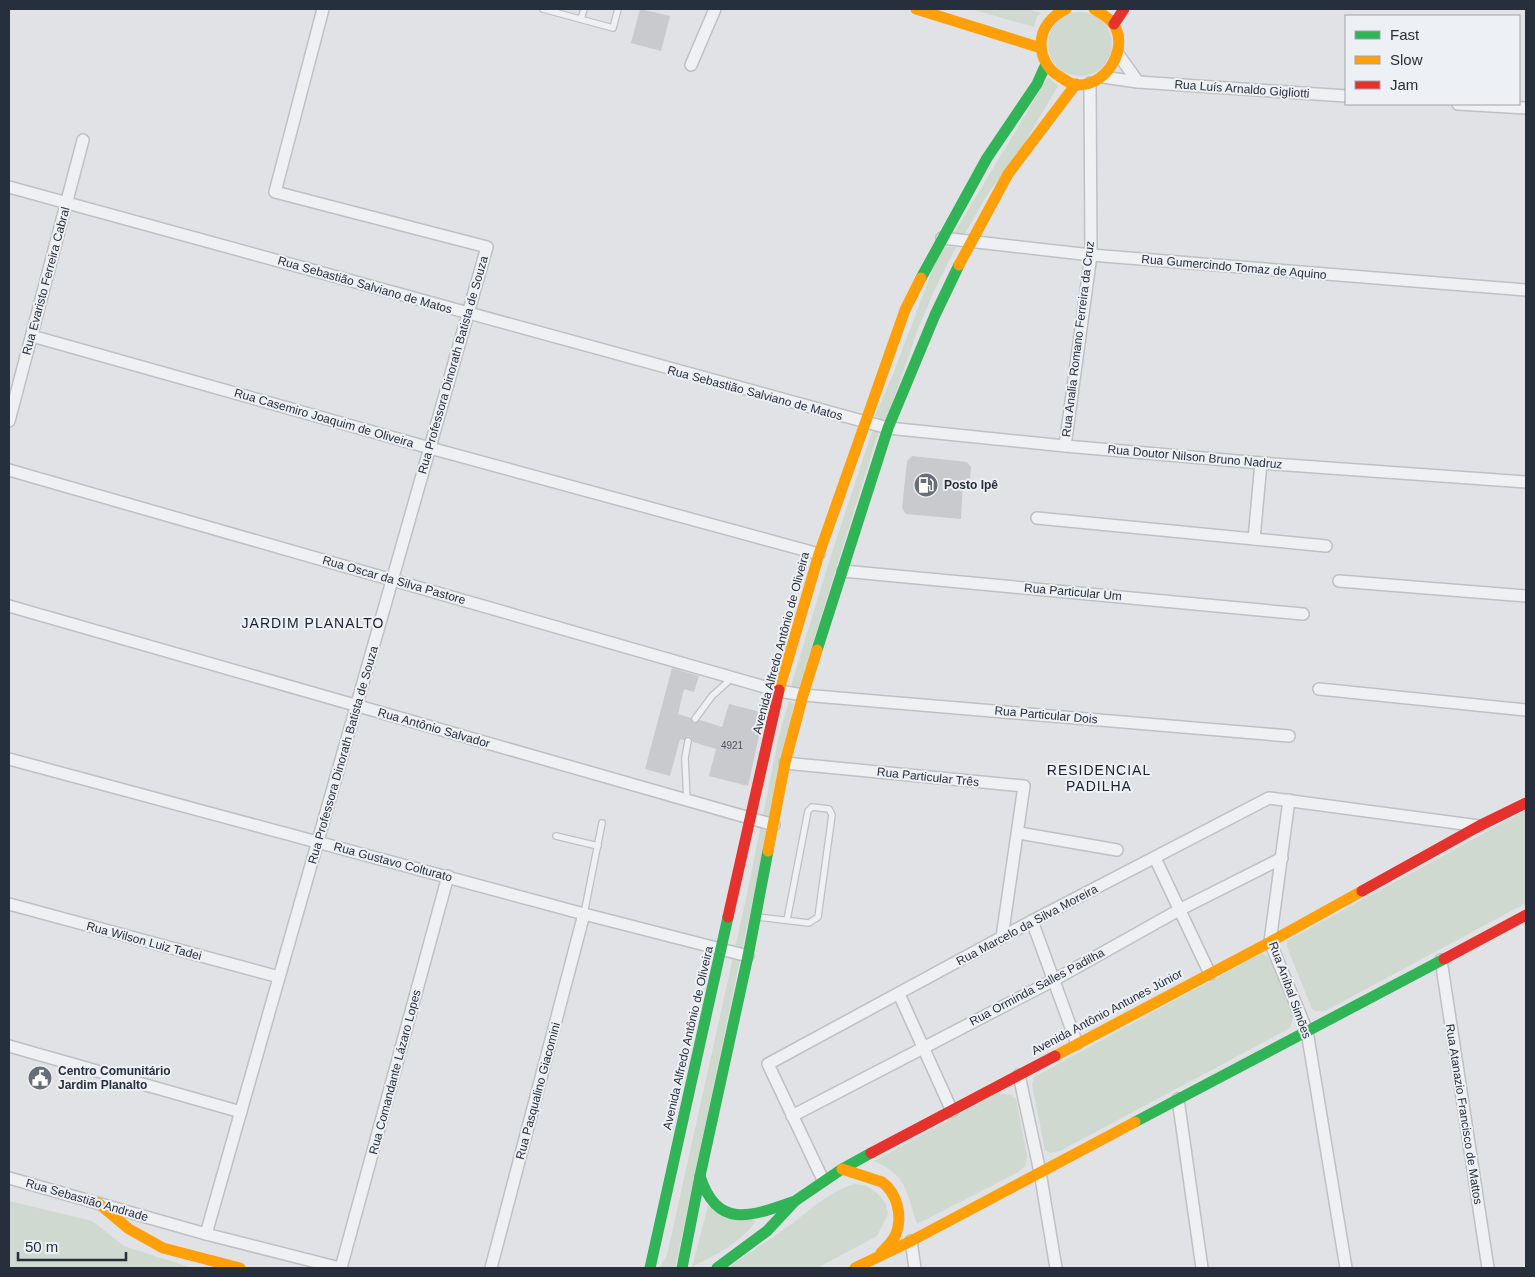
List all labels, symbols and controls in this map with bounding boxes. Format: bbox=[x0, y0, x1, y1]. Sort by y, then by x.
legend bbox=[1345, 15, 1520, 105]
text: Fast bbox=[1390, 26, 1420, 43]
text: Slow bbox=[1390, 51, 1423, 68]
text: Jam bbox=[1390, 76, 1418, 93]
street label: Rua Luís Arnaldo Gigliotti bbox=[1174, 77, 1310, 101]
street label: Rua Evaristo Ferreira Cabral bbox=[19, 205, 73, 357]
street label: Rua Analia Romano Ferreira da Cruz bbox=[1059, 240, 1097, 438]
street label: Rua Gumercindo Tomaz de Aquino bbox=[1141, 252, 1328, 282]
street label: Rua Sebastião Salviano de Matos bbox=[276, 253, 454, 317]
street label: Rua Professora Dinorath Batista de Souza bbox=[415, 254, 491, 476]
street label: Rua Sebastião Salviano de Matos bbox=[666, 363, 844, 423]
street label: Rua Casemiro Joaquim de Oliveira bbox=[233, 386, 416, 450]
street label: Rua Doutor Nilson Bruno Nadruz bbox=[1107, 442, 1283, 472]
fuel station icon: Posto Ipê bbox=[913, 472, 939, 498]
place label: Posto Ipê bbox=[944, 478, 998, 492]
street label: Avenida Alfredo Antônio de Oliveira bbox=[750, 550, 812, 736]
street label: Rua Oscar da Silva Pastore bbox=[321, 553, 467, 607]
street label: Rua Particular Um bbox=[1024, 581, 1122, 603]
district label: JARDIM PLANALTO bbox=[242, 615, 384, 631]
street label: Rua Professora Dinorath Batista de Souza bbox=[305, 644, 381, 866]
street label: Rua Particular Dois bbox=[994, 704, 1098, 726]
street label: Rua Antônio Salvador bbox=[376, 705, 492, 751]
house number: 4921 bbox=[721, 740, 744, 751]
district label: RESIDENCIAL PADILHA bbox=[1047, 762, 1151, 794]
street label: Rua Particular Três bbox=[876, 765, 980, 789]
street label: Rua Gustavo Colturato bbox=[332, 839, 454, 885]
street label: Rua Marcelo da Silva Moreira bbox=[954, 882, 1100, 968]
street label: Rua Wilson Luiz Tadei bbox=[85, 919, 203, 963]
street label: Rua Aníbal Simões bbox=[1266, 940, 1314, 1040]
street label: Avenida Alfredo Antônio de Oliveira bbox=[660, 945, 716, 1131]
street label: Rua Orminda Salles Padilha bbox=[967, 945, 1107, 1029]
street label: Avenida Antônio Antunes Júnior bbox=[1029, 966, 1185, 1058]
street label: Rua Comandante Lázaro Lopes bbox=[366, 988, 424, 1156]
street label: Rua Pasqualino Giacomini bbox=[513, 1021, 563, 1161]
street label: Rua Atanazio Francisco de Mattos bbox=[1443, 1023, 1485, 1205]
place label: Centro Comunitário Jardim Planalto bbox=[58, 1064, 171, 1092]
public building icon: Centro Comunitário Jardim Planalto bbox=[27, 1065, 53, 1091]
street label: Rua Sebastião Andrade bbox=[24, 1176, 150, 1224]
scale bar bbox=[18, 1230, 125, 1262]
text: 50 m bbox=[25, 1238, 58, 1255]

